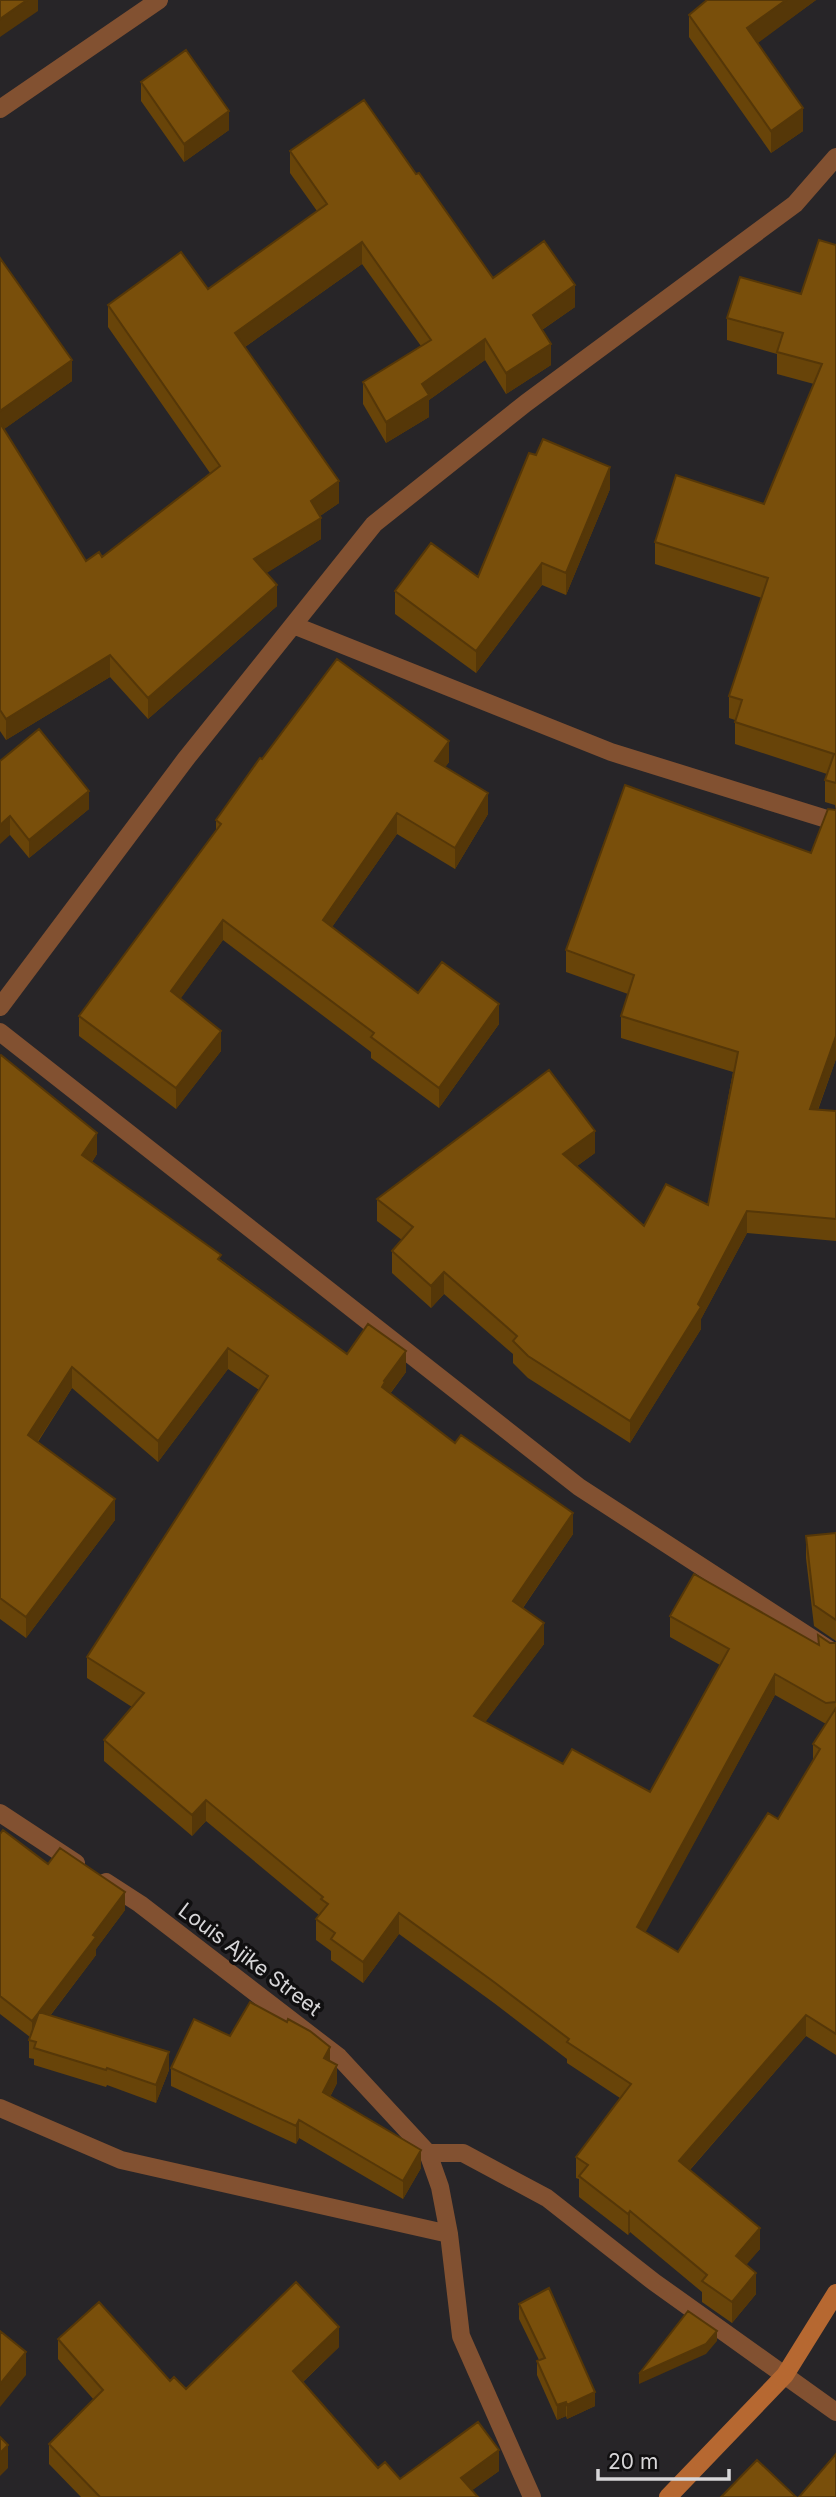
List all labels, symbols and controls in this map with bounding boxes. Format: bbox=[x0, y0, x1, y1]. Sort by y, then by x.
street label: Louis Ajike Street bbox=[174, 1897, 326, 2021]
scale bar bbox=[598, 2438, 729, 2482]
text: 20 m bbox=[608, 2449, 658, 2474]

